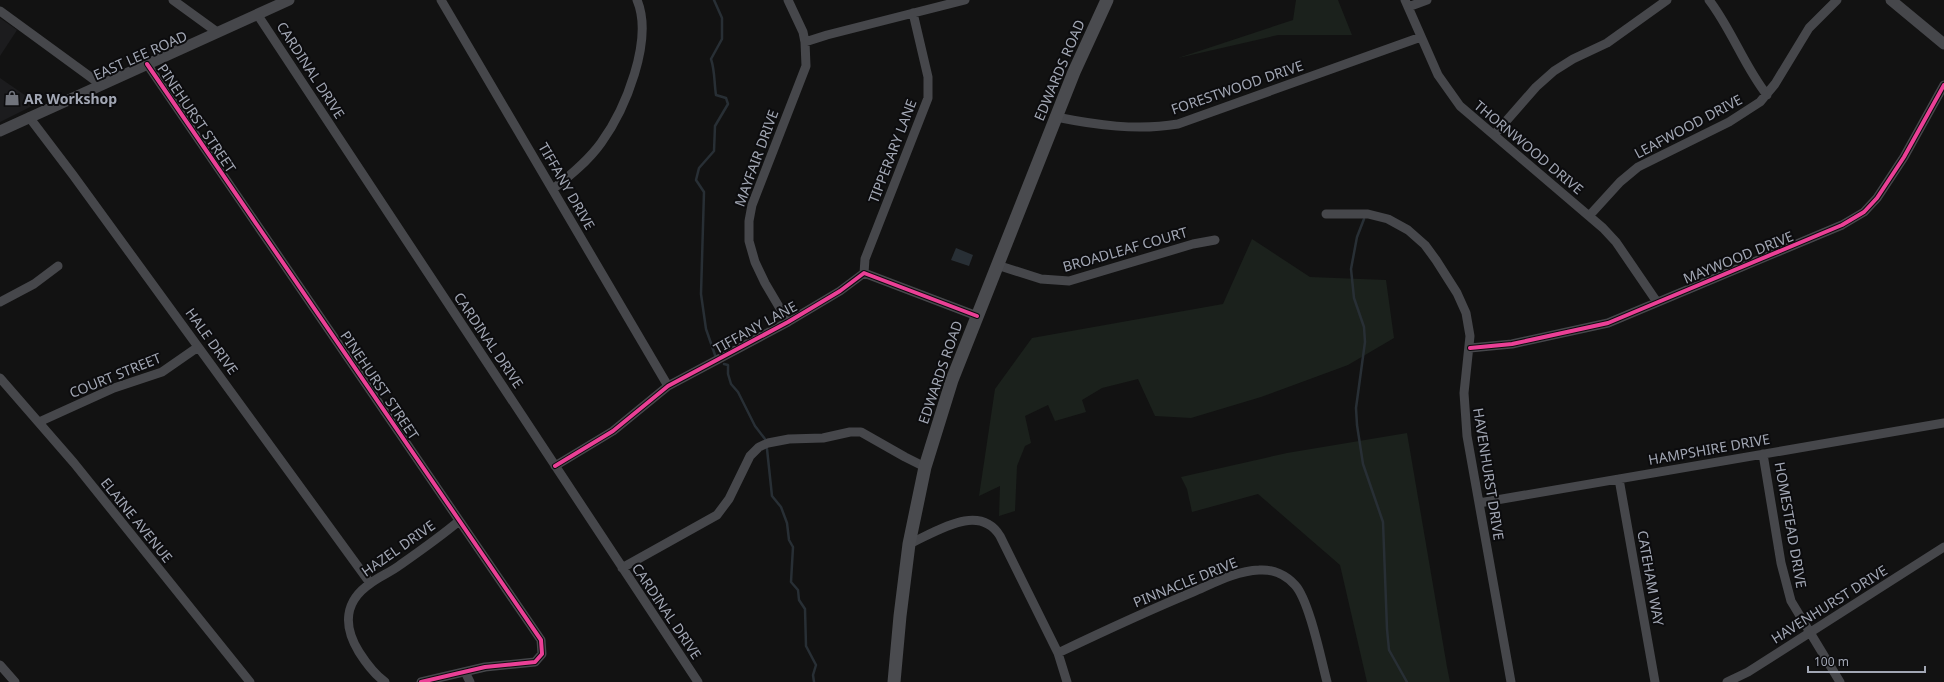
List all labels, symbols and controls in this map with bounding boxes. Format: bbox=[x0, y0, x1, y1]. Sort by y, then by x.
street label: EDWARDS ROAD bbox=[1029, 17, 1089, 123]
street label: CARDINAL DRIVE bbox=[273, 18, 349, 122]
street label: EAST LEE ROAD bbox=[90, 26, 190, 84]
street label: FORESTWOOD DRIVE bbox=[1168, 55, 1306, 119]
street label: PINEHURST STREET bbox=[153, 60, 241, 176]
shop icon: AR Workshop bbox=[3, 89, 21, 107]
place label: AR Workshop bbox=[24, 89, 117, 108]
street label: LEAFWOOD DRIVE bbox=[1631, 89, 1745, 163]
street label: TIPPERARY LANE bbox=[863, 96, 921, 206]
street label: THORNWOOD DRIVE bbox=[1470, 96, 1588, 198]
street label: MAYFAIR DRIVE bbox=[730, 107, 782, 209]
street label: TIFFANY DRIVE bbox=[534, 139, 600, 233]
street label: BROADLEAF COURT bbox=[1060, 222, 1190, 276]
street label: MAYWOOD DRIVE bbox=[1680, 226, 1796, 288]
street label: CARDINAL DRIVE bbox=[450, 288, 528, 392]
street label: TIFFANY LANE bbox=[710, 296, 800, 358]
street label: HALE DRIVE bbox=[181, 304, 243, 378]
street label: EDWARDS ROAD bbox=[913, 318, 967, 426]
street label: PINEHURST STREET bbox=[336, 327, 424, 443]
street label: COURT STREET bbox=[66, 348, 164, 402]
street label: HAVENHURST DRIVE bbox=[1469, 406, 1509, 542]
street label: HAMPSHIRE DRIVE bbox=[1647, 429, 1771, 469]
street label: HOMESTEAD DRIVE bbox=[1771, 460, 1811, 590]
street label: ELAINE AVENUE bbox=[97, 474, 177, 566]
street label: HAZEL DRIVE bbox=[357, 516, 439, 580]
street label: CATEHAM WAY bbox=[1633, 529, 1669, 627]
street label: PINNACLE DRIVE bbox=[1130, 552, 1240, 612]
street label: CARDINAL DRIVE bbox=[628, 559, 706, 663]
street label: HAVENHURST DRIVE bbox=[1767, 560, 1891, 648]
scale bar bbox=[1808, 648, 1925, 674]
text: 100 m bbox=[1814, 653, 1849, 670]

